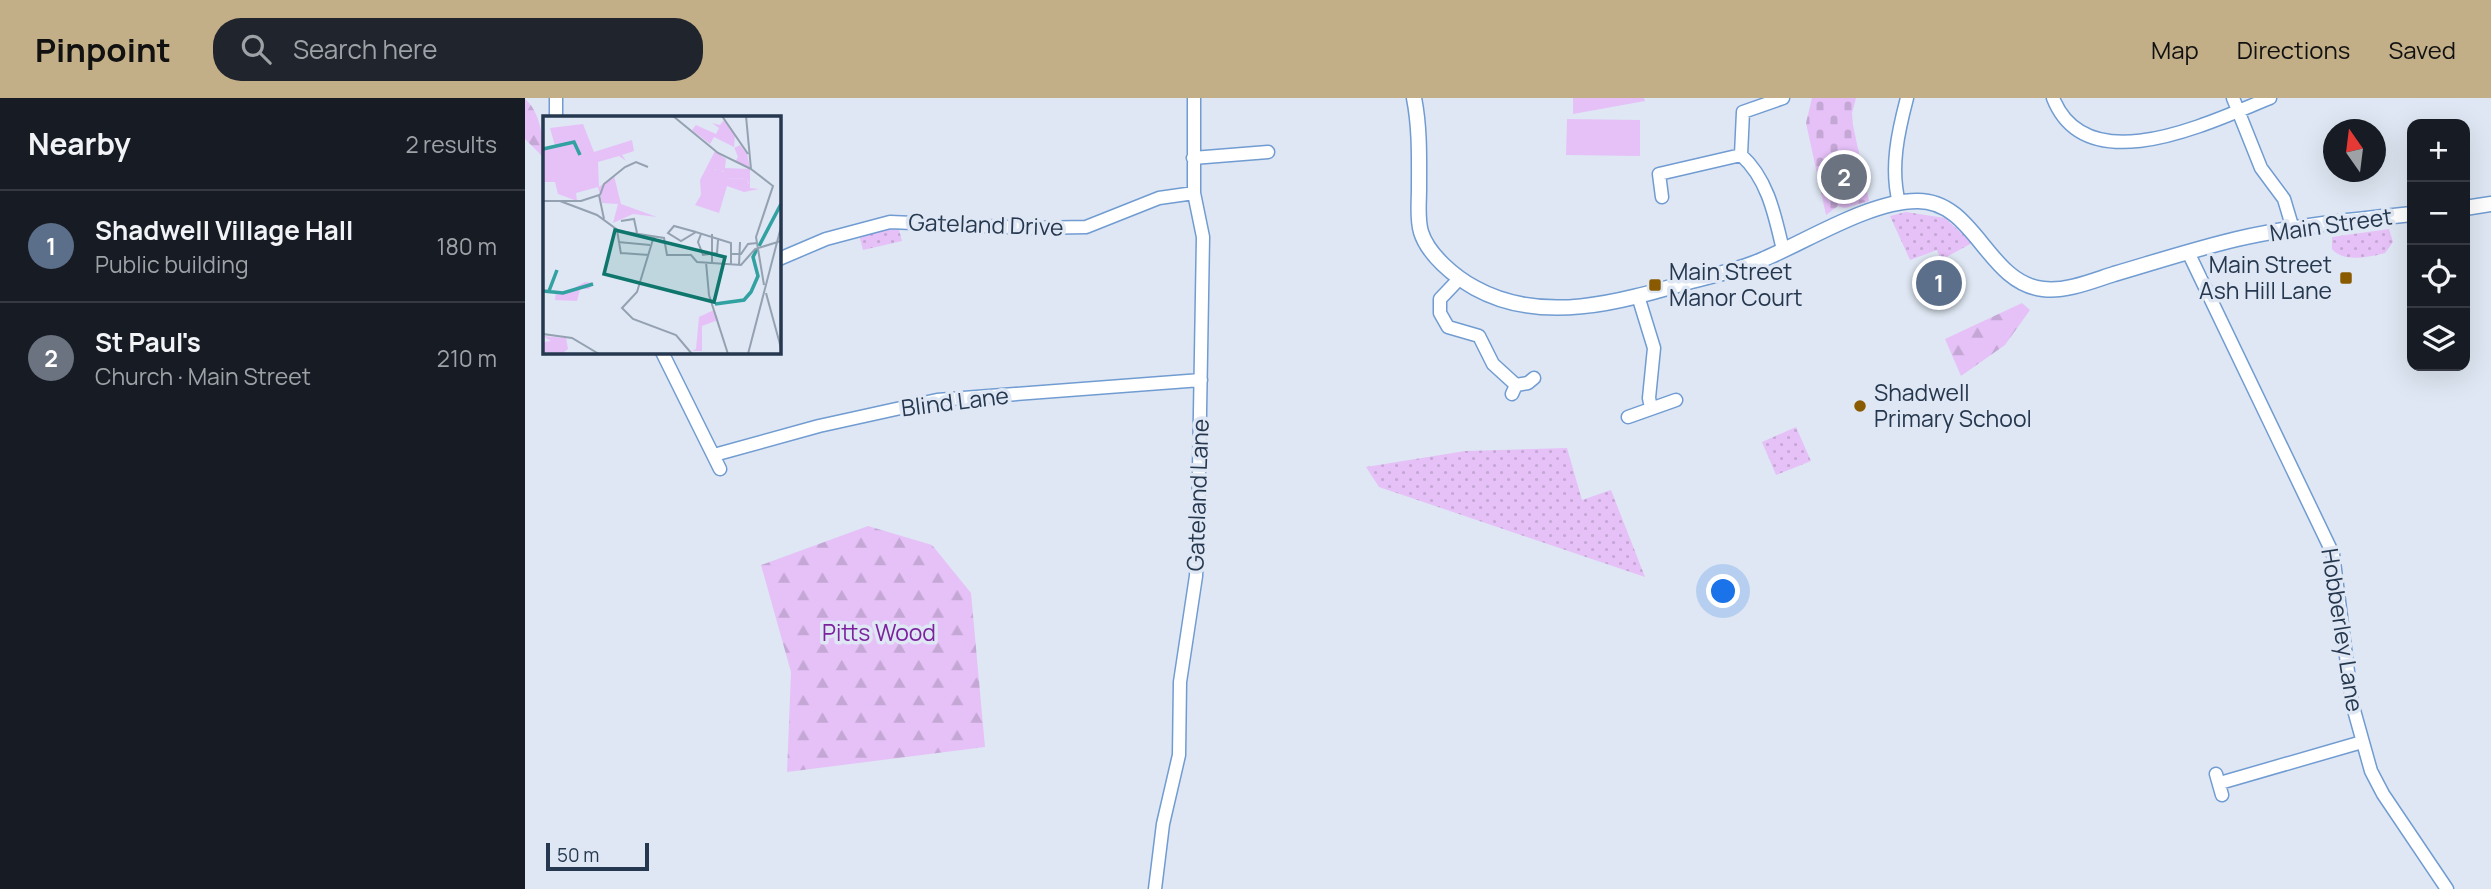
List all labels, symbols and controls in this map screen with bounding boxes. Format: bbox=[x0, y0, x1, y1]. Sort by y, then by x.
search box bbox=[213, 18, 703, 81]
text: Pinpoint bbox=[35, 27, 171, 72]
icon: search bbox=[237, 30, 275, 68]
text: Search here bbox=[293, 31, 437, 67]
text: Map bbox=[2151, 33, 2199, 66]
text: Directions bbox=[2237, 33, 2350, 66]
text: Saved bbox=[2388, 33, 2456, 66]
inset map bbox=[543, 116, 781, 354]
north arrow bbox=[2323, 119, 2386, 182]
map controls bbox=[2407, 119, 2470, 371]
button: + bbox=[2407, 119, 2470, 182]
text: Nearby bbox=[28, 123, 131, 164]
text: 2 results bbox=[405, 128, 497, 160]
pin: 2 bbox=[1821, 151, 1867, 203]
button: − bbox=[2407, 182, 2470, 245]
street label: Main Street bbox=[2268, 200, 2394, 248]
street label: Gateland Drive bbox=[908, 205, 1064, 243]
text: Shadwell Village Hall bbox=[95, 212, 353, 248]
text: 1 bbox=[46, 230, 56, 262]
text: 180 m bbox=[437, 230, 497, 262]
button: locate bbox=[2407, 245, 2470, 308]
text: Public building bbox=[95, 248, 249, 280]
place label: Main Street Ash Hill Lane bbox=[2199, 248, 2332, 306]
place label: Main Street Manor Court bbox=[1669, 255, 1802, 313]
pin: 1 bbox=[1916, 257, 1962, 309]
marker: Main Street Ash Hill Lane bbox=[2338, 270, 2354, 286]
marker: Main Street Manor Court bbox=[1647, 277, 1663, 293]
button: layers bbox=[2407, 308, 2470, 371]
text: St Paul's bbox=[95, 324, 201, 360]
text: 2 bbox=[44, 342, 58, 374]
text: 210 m bbox=[437, 342, 497, 374]
text: Church · Main Street bbox=[95, 360, 311, 392]
place label: Shadwell Primary School bbox=[1874, 376, 2032, 434]
street label: Blind Lane bbox=[899, 379, 1011, 423]
marker: Shadwell Primary School bbox=[1852, 398, 1868, 414]
street label: Gateland Lane bbox=[1178, 418, 1216, 572]
street label: Hobberley Lane bbox=[2314, 546, 2372, 714]
your location bbox=[1706, 574, 1740, 608]
park label: Pitts Wood bbox=[822, 616, 936, 648]
scale bar bbox=[546, 840, 649, 872]
text: 50 m bbox=[557, 842, 599, 868]

